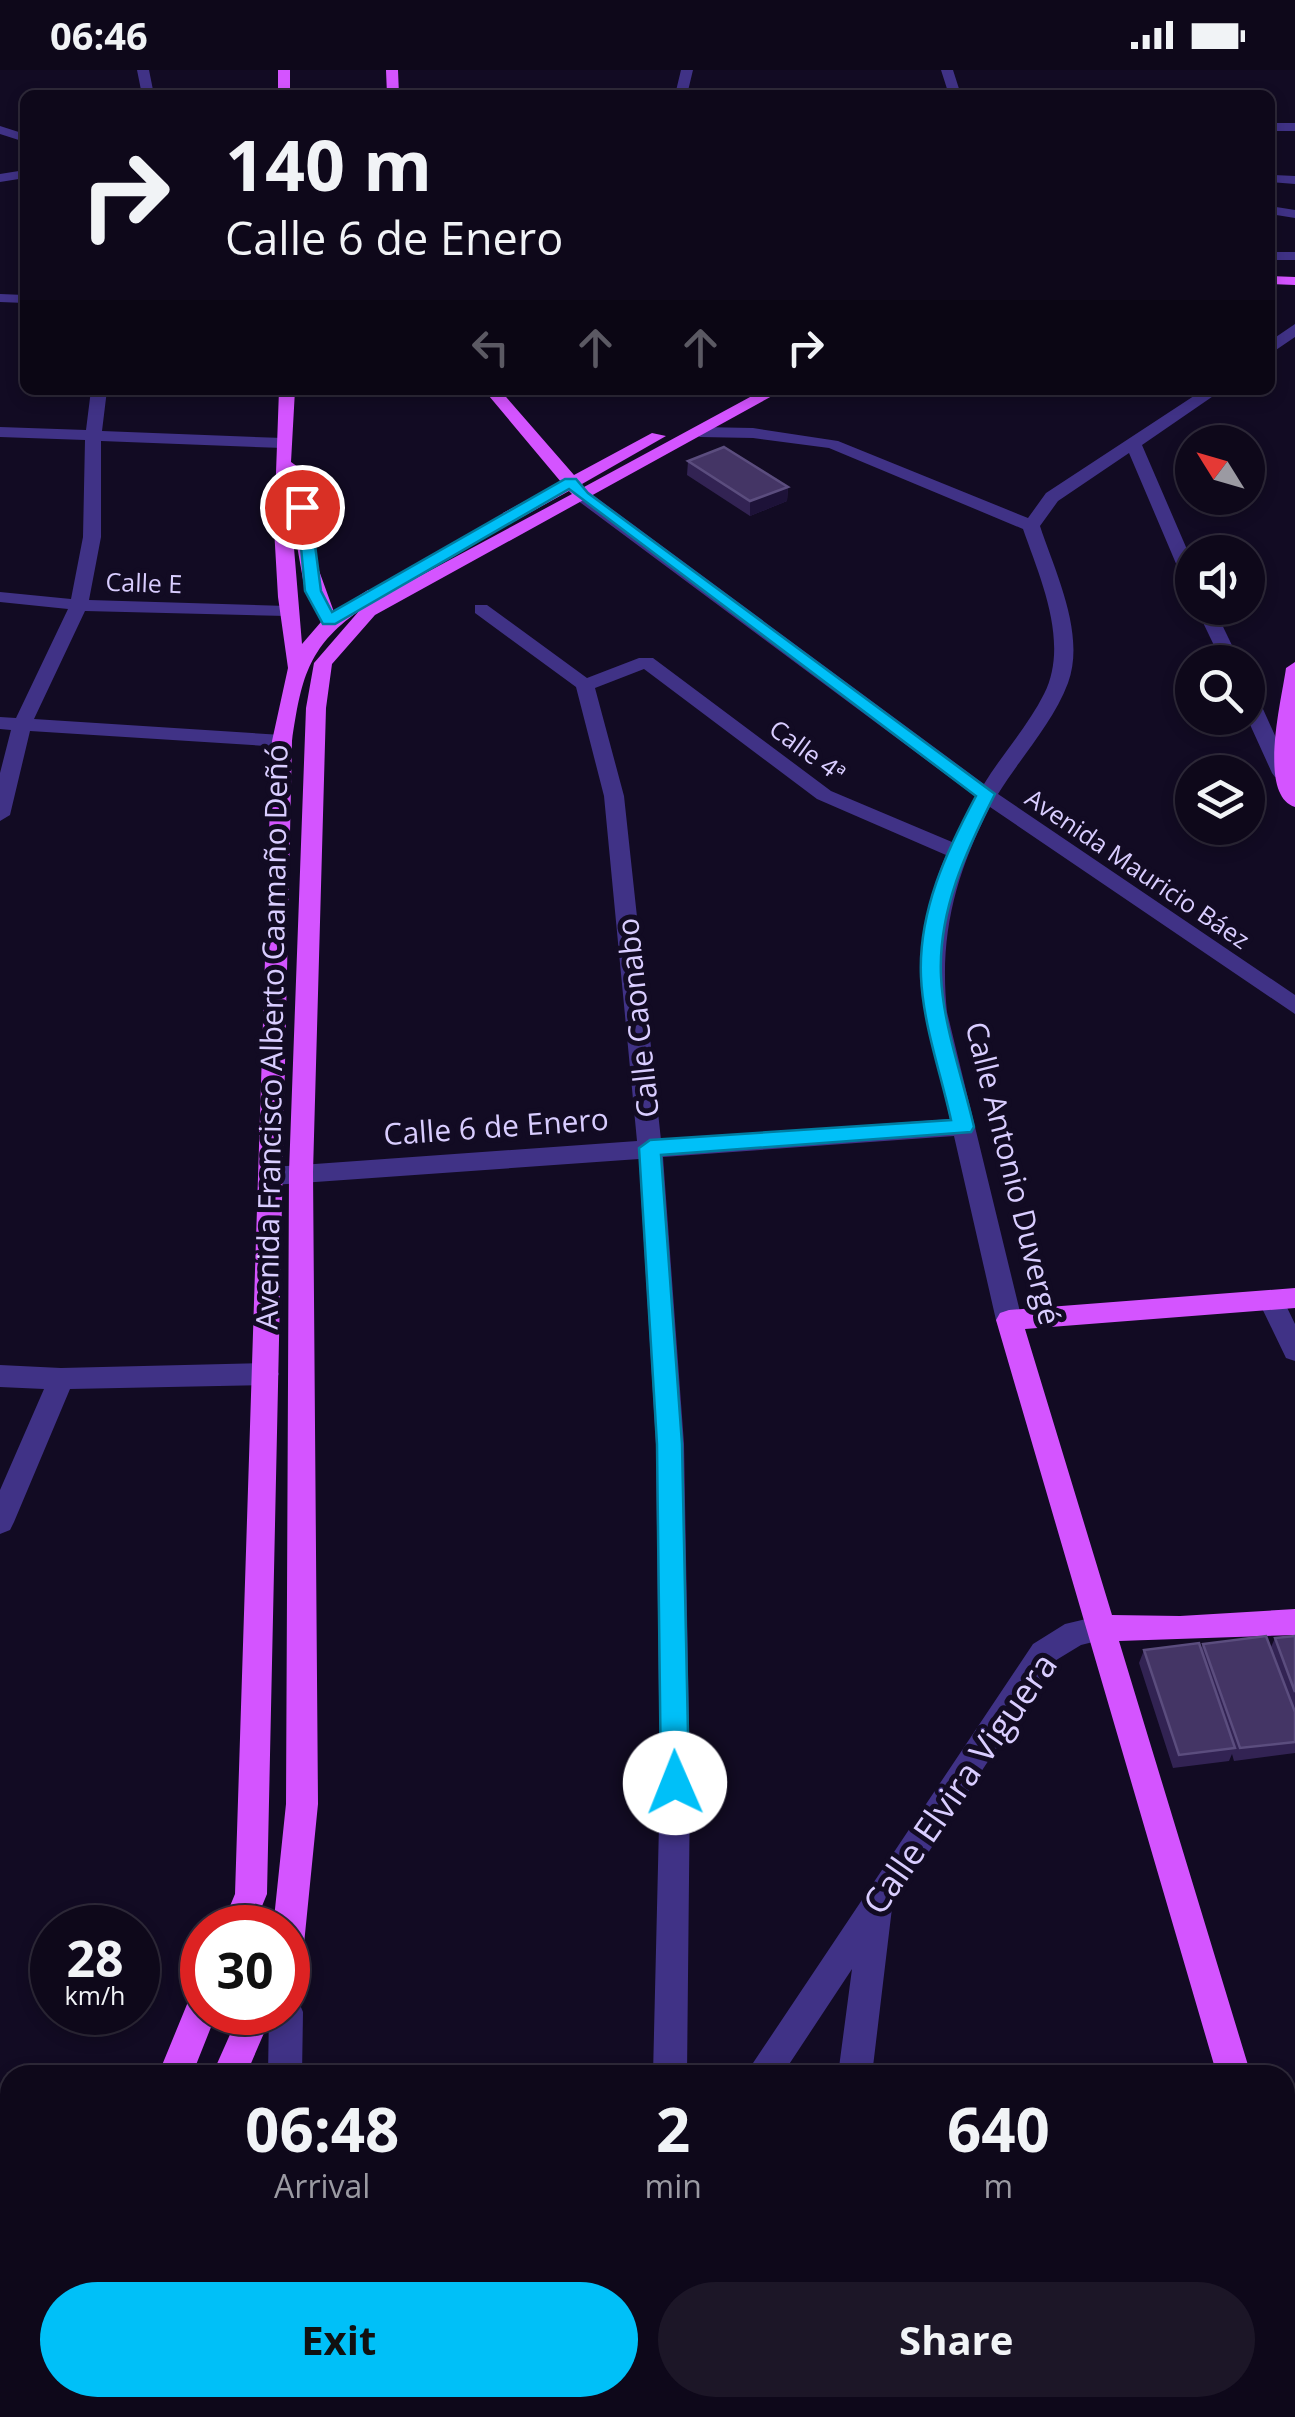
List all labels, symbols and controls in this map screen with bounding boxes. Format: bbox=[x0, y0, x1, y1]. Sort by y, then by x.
text: 06:46 bbox=[50, 9, 148, 61]
text: 140 m bbox=[225, 116, 432, 212]
icon: right bbox=[60, 130, 190, 260]
text: Calle 6 de Enero bbox=[225, 207, 563, 268]
icon: left bbox=[463, 320, 518, 375]
icon: ahead bbox=[568, 320, 623, 375]
icon: ahead bbox=[673, 320, 728, 375]
icon: right bbox=[778, 320, 833, 375]
north arrow bbox=[1175, 425, 1265, 515]
map controls bbox=[1175, 425, 1265, 845]
pin bbox=[260, 465, 345, 550]
icon: arrive bbox=[275, 480, 330, 535]
button: sound bbox=[1175, 535, 1265, 625]
street label: Calle E bbox=[105, 564, 183, 600]
button: search bbox=[1175, 645, 1265, 735]
street label: Calle 4ª bbox=[763, 711, 853, 789]
street label: Avenida Francisco Alberto Caamaño Deñó bbox=[245, 744, 297, 1330]
button: layers bbox=[1175, 755, 1265, 845]
street label: Avenida Mauricio Báez bbox=[1019, 780, 1257, 956]
street label: Calle Caonabo bbox=[606, 916, 668, 1120]
street label: Calle Antonio Duvergé bbox=[957, 1017, 1071, 1329]
street label: Calle 6 de Enero bbox=[382, 1098, 610, 1154]
street label: Calle Elvira Viguera bbox=[851, 1643, 1067, 1923]
position arrow bbox=[623, 1731, 727, 1835]
speed limit sign: 30 bbox=[180, 1905, 310, 2035]
text: 28 bbox=[66, 1924, 124, 1992]
text: km/h bbox=[65, 1978, 125, 2012]
text: 06:48 bbox=[245, 2088, 399, 2170]
text: 2 bbox=[656, 2088, 690, 2170]
text: 640 bbox=[947, 2088, 1050, 2170]
text: Arrival bbox=[274, 2164, 370, 2207]
text: min bbox=[645, 2164, 702, 2207]
text: m bbox=[984, 2164, 1013, 2207]
button: Exit bbox=[40, 2282, 638, 2397]
button: Share bbox=[658, 2282, 1255, 2397]

